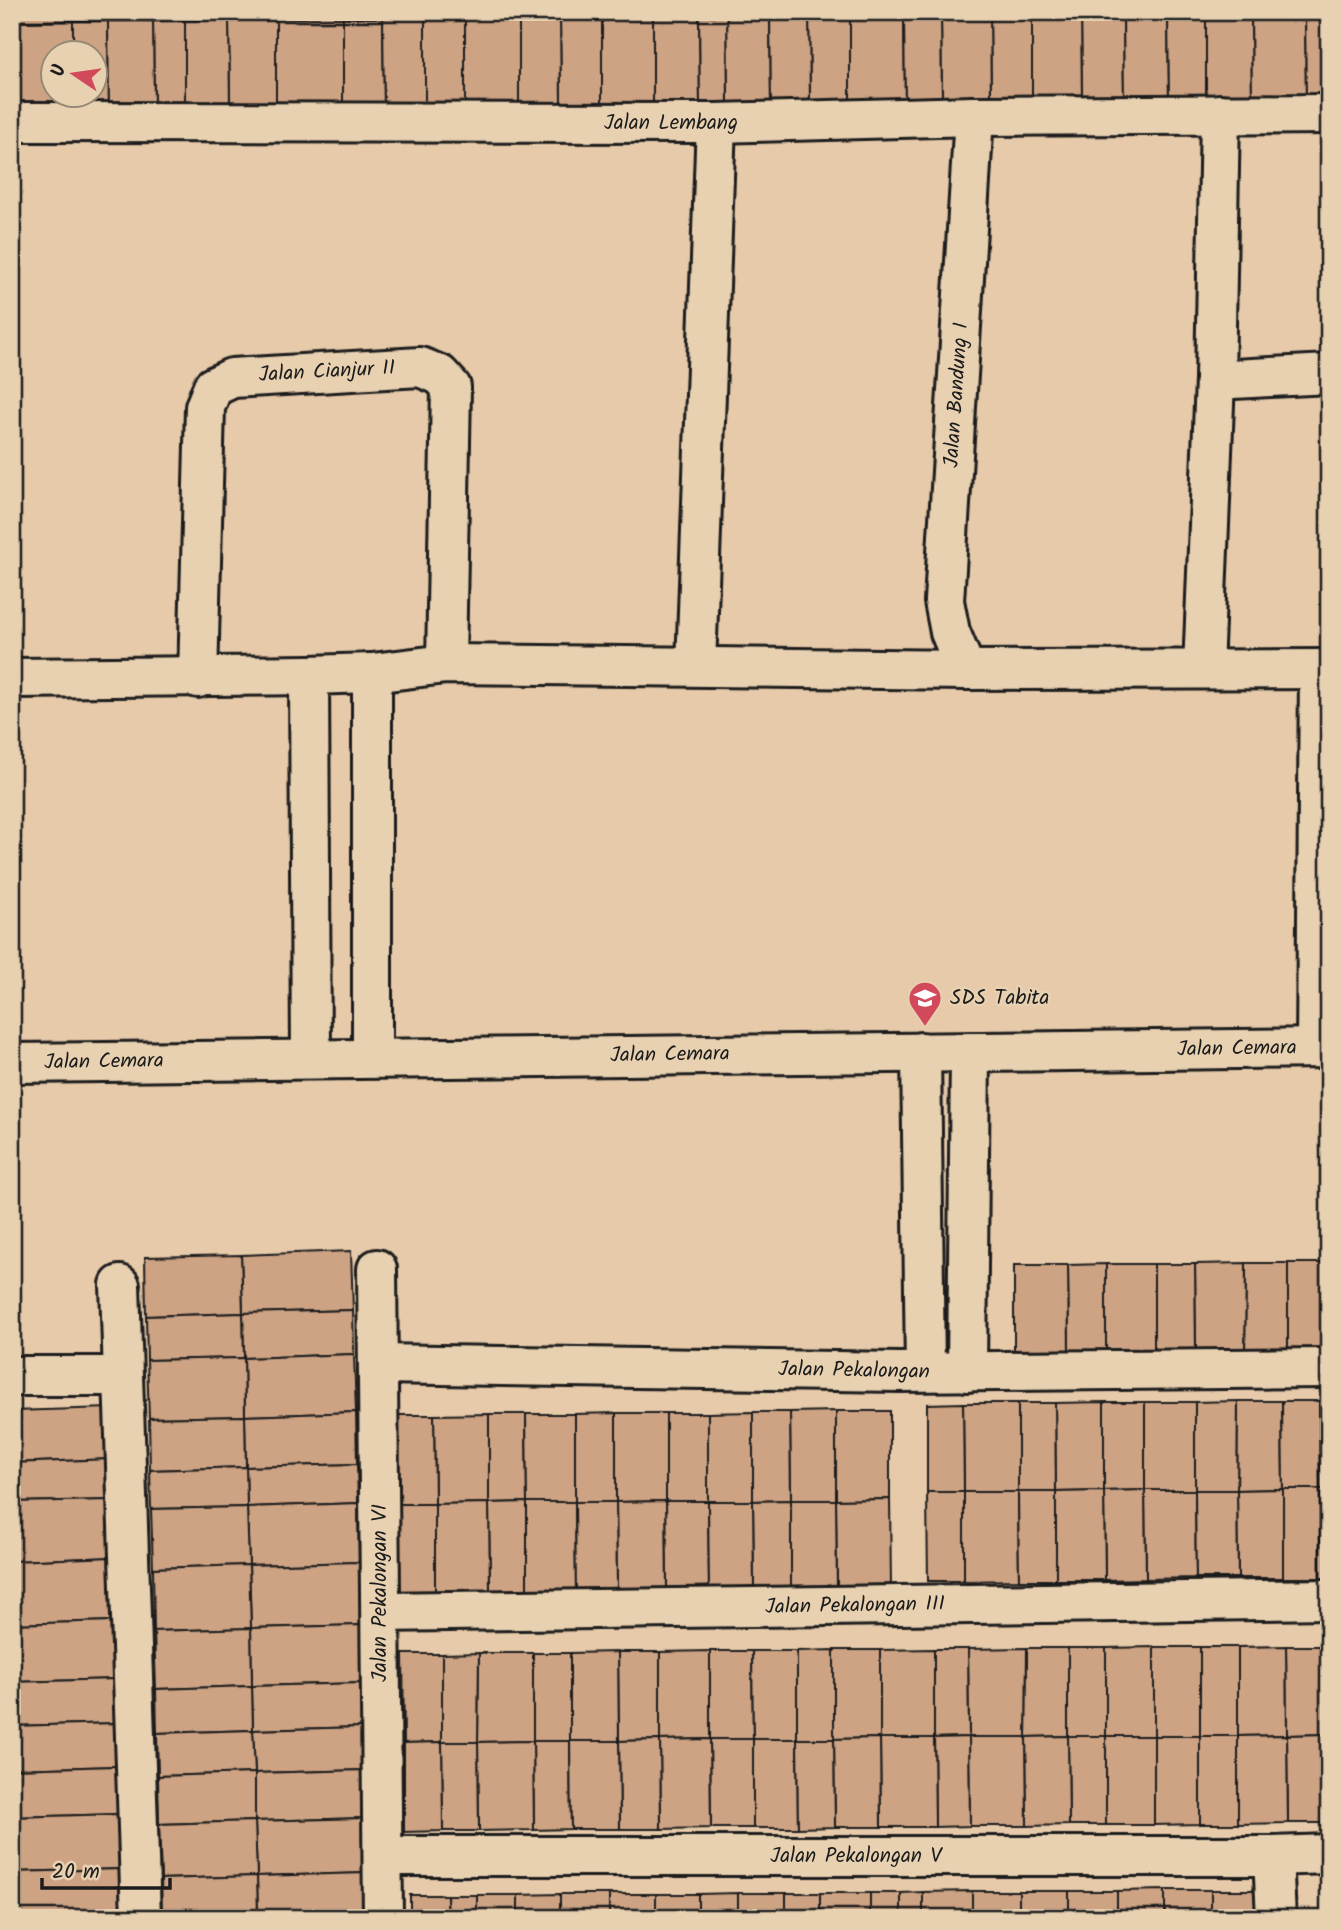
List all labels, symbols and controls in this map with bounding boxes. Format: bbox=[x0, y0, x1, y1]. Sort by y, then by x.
north arrow bbox=[38, 38, 108, 108]
text: U bbox=[43, 61, 75, 80]
street label: Jalan Lembang bbox=[604, 107, 738, 140]
street label: Jalan Bandung I bbox=[935, 321, 979, 469]
street label: Jalan Cianjur II bbox=[258, 352, 396, 392]
school or university icon: SDS Tabita bbox=[906, 979, 944, 1028]
place label: SDS Tabita bbox=[950, 982, 1049, 1015]
street label: Jalan Cemara bbox=[1177, 1031, 1297, 1067]
street label: Jalan Cemara bbox=[610, 1037, 730, 1073]
street label: Jalan Cemara bbox=[44, 1044, 164, 1080]
street label: Jalan Pekalongan bbox=[778, 1353, 930, 1389]
street label: Jalan Pekalongan VI bbox=[364, 1504, 397, 1682]
street label: Jalan Pekalongan III bbox=[765, 1588, 945, 1624]
street label: Jalan Pekalongan V bbox=[770, 1840, 943, 1873]
scale bar bbox=[42, 1846, 170, 1890]
text: 20 m bbox=[52, 1856, 100, 1889]

